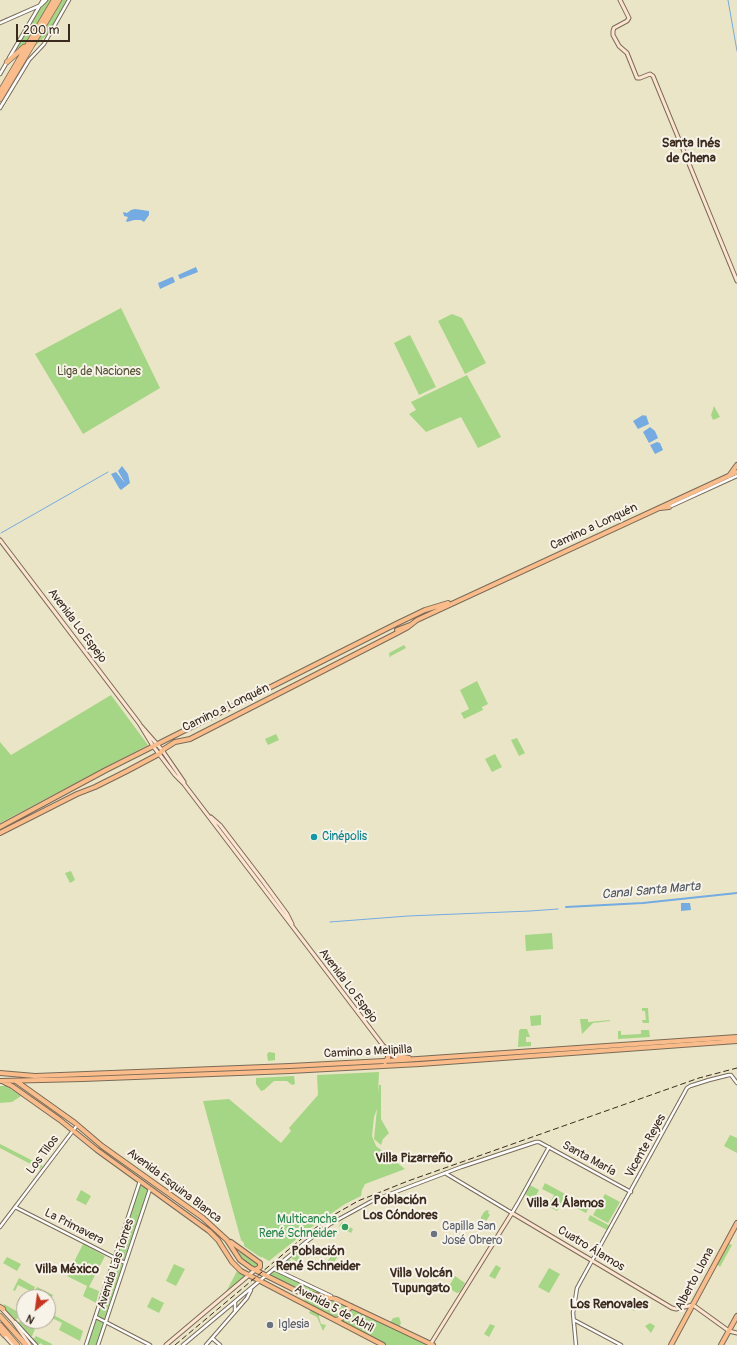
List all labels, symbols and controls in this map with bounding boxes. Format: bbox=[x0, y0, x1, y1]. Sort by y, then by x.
scale bar bbox=[18, 16, 72, 42]
text: 200 m bbox=[23, 23, 59, 38]
district label: Santa Inés de Chena bbox=[662, 136, 720, 167]
park label: Liga de Naciones bbox=[57, 365, 141, 379]
street label: Camino a Lonquén bbox=[548, 500, 640, 554]
street label: Avenida Lo Espejo bbox=[44, 586, 110, 666]
street label: Camino a Lonquén bbox=[180, 681, 272, 735]
place label: Cinépolis bbox=[322, 830, 367, 844]
marker: Cinépolis bbox=[309, 832, 319, 842]
water label: Canal Santa Marta bbox=[601, 879, 701, 903]
street label: Avenida Lo Espejo bbox=[315, 946, 381, 1026]
street label: Camino a Melipilla bbox=[323, 1042, 413, 1062]
street label: Vicente Reyes bbox=[623, 1112, 669, 1180]
street label: Los Tilos bbox=[24, 1133, 62, 1177]
street label: Santa María bbox=[560, 1138, 618, 1180]
street label: Avenida Esquina Blanca bbox=[124, 1146, 224, 1226]
district label: Villa Pizarreño bbox=[375, 1151, 453, 1167]
district label: Población Los Cóndores bbox=[362, 1193, 438, 1224]
district label: Villa 4 Álamos bbox=[526, 1196, 604, 1212]
street label: La Primavera bbox=[42, 1206, 106, 1248]
place label: Multicancha René Schneider bbox=[259, 1213, 337, 1241]
street label: Avenida Las Torres bbox=[95, 1217, 137, 1311]
place label: Capilla San José Obrero bbox=[442, 1220, 503, 1248]
marker: Multicancha René Schneider bbox=[340, 1222, 350, 1232]
street label: Cuatro Álamos bbox=[555, 1223, 627, 1275]
marker: Capilla San José Obrero bbox=[429, 1229, 439, 1239]
district label: Población René Schneider bbox=[276, 1244, 360, 1275]
street label: Alberto Llona bbox=[672, 1245, 718, 1313]
district label: Villa México bbox=[35, 1262, 99, 1278]
district label: Villa Volcán Tupungato bbox=[389, 1266, 453, 1297]
street label: Avenida 5 de Abril bbox=[292, 1282, 376, 1336]
north arrow bbox=[16, 1289, 56, 1329]
district label: Los Renovales bbox=[570, 1297, 648, 1313]
text: N bbox=[24, 1312, 37, 1327]
place label: Iglesia bbox=[278, 1318, 309, 1332]
marker: Iglesia bbox=[265, 1320, 275, 1330]

